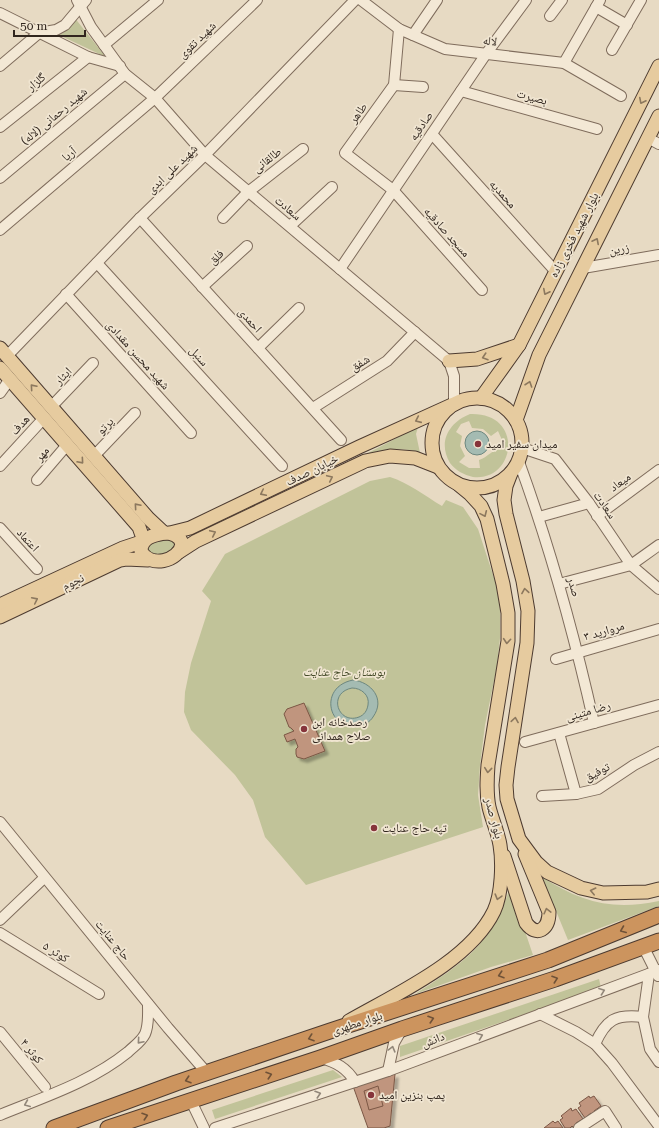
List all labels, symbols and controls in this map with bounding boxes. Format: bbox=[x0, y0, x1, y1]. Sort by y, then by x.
scale bar bbox=[14, 12, 85, 38]
street label: شهید تقوی bbox=[175, 18, 219, 62]
text: 50 m bbox=[20, 19, 47, 33]
street label: لاله bbox=[482, 33, 498, 49]
street label: گلزار bbox=[23, 70, 48, 94]
street label: شهید رحمانی (لاله) bbox=[18, 84, 90, 148]
street label: بصیرت bbox=[515, 86, 549, 108]
one-way arrow bbox=[639, 96, 646, 104]
street label: طاهر bbox=[345, 100, 370, 127]
street label: صادقیه bbox=[406, 109, 436, 143]
street label: شهید علی ابدی bbox=[144, 141, 201, 197]
street label: آریا bbox=[59, 143, 80, 164]
street label: طالقانی bbox=[250, 144, 284, 176]
street label: محمدیه bbox=[486, 177, 519, 211]
street label: بلوار شهید فخری زاده bbox=[547, 190, 602, 280]
street label: سعادت bbox=[272, 193, 304, 223]
street label: مسجد صادقیه bbox=[421, 204, 473, 260]
one-way arrow bbox=[592, 238, 599, 245]
street label: زرین bbox=[608, 240, 631, 258]
street label: فلق bbox=[205, 247, 227, 267]
one-way arrow bbox=[543, 288, 550, 295]
street label: احمدی bbox=[235, 305, 265, 335]
street label: شهید محسن مقدادی bbox=[103, 318, 173, 393]
street label: سنبل bbox=[186, 343, 212, 369]
street label: شفق bbox=[348, 352, 372, 374]
one-way arrow bbox=[481, 352, 488, 360]
street label: ایثار bbox=[51, 364, 75, 389]
one-way arrow bbox=[524, 380, 533, 387]
one-way arrow bbox=[31, 384, 38, 391]
street label: هدف bbox=[7, 412, 33, 438]
street label: پرتو bbox=[93, 414, 117, 438]
one-way arrow bbox=[415, 415, 423, 423]
place label: میدان سفیر امید bbox=[486, 437, 558, 451]
marker: میدان سفیر امید bbox=[473, 439, 483, 449]
street label: مهر bbox=[31, 444, 52, 465]
street label: خیابان صدف bbox=[283, 451, 341, 489]
one-way arrow bbox=[76, 456, 83, 463]
street label: میعاد bbox=[607, 470, 633, 495]
one-way arrow bbox=[326, 475, 334, 483]
one-way arrow bbox=[259, 488, 267, 496]
street label: سعادت bbox=[591, 489, 619, 521]
one-way arrow bbox=[135, 503, 142, 510]
one-way arrow bbox=[479, 510, 487, 517]
street label: اعتماد bbox=[14, 526, 42, 555]
one-way arrow bbox=[208, 530, 216, 538]
street label: نجوم bbox=[60, 571, 87, 594]
street label: صدر bbox=[564, 575, 583, 598]
one-way arrow bbox=[521, 588, 529, 595]
one-way arrow bbox=[31, 597, 38, 605]
street label: مروارید ۳ bbox=[582, 619, 626, 644]
one-way arrow bbox=[503, 638, 512, 644]
park label: بوستان حاج عنایت bbox=[303, 665, 386, 680]
street label: رضا متینی bbox=[564, 698, 612, 724]
place label: رصدخانه ابن صلاح همدانی bbox=[312, 715, 371, 743]
one-way arrow bbox=[510, 717, 519, 723]
marker: رصدخانه ابن صلاح همدانی bbox=[299, 724, 309, 734]
street label: توفیق bbox=[582, 759, 613, 785]
one-way arrow bbox=[483, 767, 492, 773]
street label: بلوار صدر bbox=[481, 795, 506, 840]
place label: تپه حاج عنایت bbox=[382, 821, 447, 835]
marker: تپه حاج عنایت bbox=[369, 823, 379, 833]
one-way arrow bbox=[590, 887, 596, 895]
one-way arrow bbox=[494, 894, 503, 901]
one-way arrow bbox=[544, 908, 552, 914]
street label: حاج عنایت bbox=[92, 917, 134, 963]
one-way arrow bbox=[619, 925, 626, 933]
street label: کوثر ۵ bbox=[40, 939, 72, 965]
one-way arrow bbox=[498, 971, 505, 979]
one-way arrow bbox=[551, 975, 558, 984]
one-way arrow bbox=[599, 987, 606, 996]
street label: بلوار مطهری bbox=[330, 1008, 384, 1038]
one-way arrow bbox=[428, 1015, 435, 1024]
street label: دانش bbox=[420, 1029, 446, 1051]
one-way arrow bbox=[308, 1033, 315, 1042]
one-way arrow bbox=[477, 1033, 484, 1041]
street label: کوثر ۴ bbox=[18, 1036, 46, 1066]
one-way arrow bbox=[137, 1036, 144, 1043]
one-way arrow bbox=[388, 1046, 396, 1052]
one-way arrow bbox=[265, 1071, 272, 1080]
one-way arrow bbox=[185, 1075, 192, 1083]
place label: پمپ بنزین امید bbox=[379, 1088, 446, 1102]
one-way arrow bbox=[315, 1090, 322, 1099]
marker: پمپ بنزین امید bbox=[366, 1090, 376, 1100]
one-way arrow bbox=[24, 1099, 32, 1107]
one-way arrow bbox=[142, 1112, 149, 1121]

